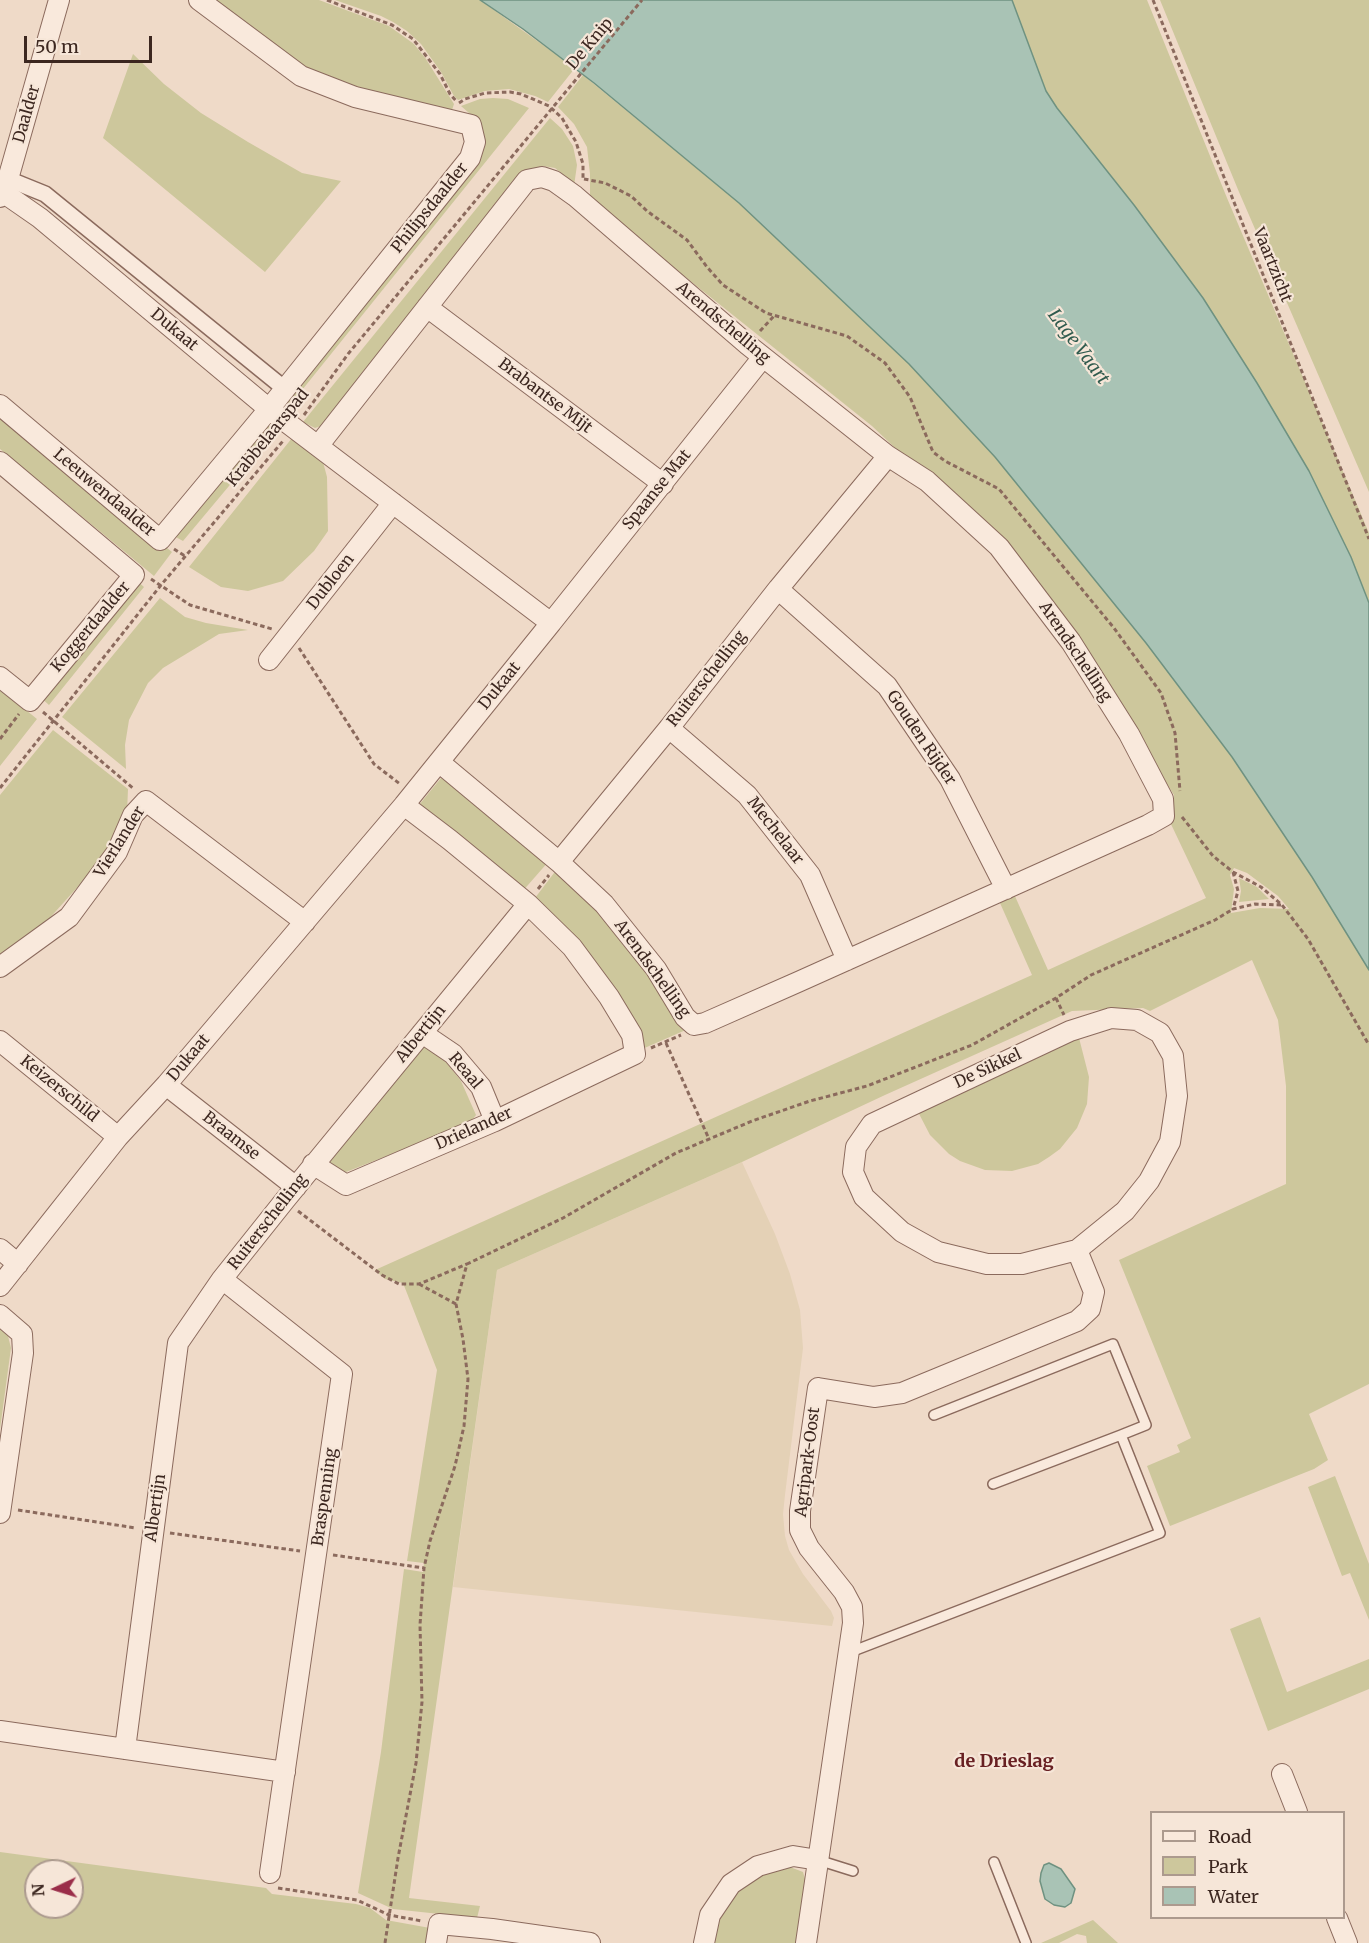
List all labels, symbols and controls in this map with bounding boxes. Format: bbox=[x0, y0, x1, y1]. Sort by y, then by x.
street label: De Knip bbox=[563, 14, 617, 74]
scale bar bbox=[27, 24, 154, 62]
text: 50 m bbox=[35, 35, 79, 58]
street label: Daalder bbox=[10, 83, 44, 145]
street label: Philipsdaalder bbox=[388, 159, 472, 257]
street label: Vaartzicht bbox=[1248, 225, 1296, 305]
street label: Arendschelling bbox=[672, 278, 774, 368]
street label: Dukaat bbox=[147, 305, 201, 355]
water label: Lage Vaart bbox=[1043, 305, 1113, 389]
street label: Brabantse Mijt bbox=[494, 354, 596, 438]
street label: Krabbelaarspad bbox=[223, 385, 313, 491]
street label: Leeuwendaalder bbox=[49, 445, 159, 541]
street label: Spaanse Mat bbox=[619, 446, 695, 534]
street label: Dubloen bbox=[303, 550, 359, 614]
street label: Koggerdaalder bbox=[48, 578, 134, 676]
street label: Arendschelling bbox=[1034, 598, 1116, 706]
street label: Ruiterschelling bbox=[663, 627, 751, 731]
street label: Dukaat bbox=[475, 658, 525, 714]
street label: Gouden Rijder bbox=[882, 687, 960, 789]
street label: Mechelaar bbox=[743, 793, 807, 869]
street label: Vierlander bbox=[91, 803, 149, 881]
street label: Arendschelling bbox=[610, 916, 694, 1022]
street label: Albertijn bbox=[392, 1001, 450, 1067]
street label: Dukaat bbox=[164, 1031, 214, 1085]
street label: De Sikkel bbox=[951, 1045, 1025, 1093]
street label: Reaal bbox=[444, 1049, 486, 1093]
street label: Keizerschild bbox=[16, 1052, 102, 1126]
street label: Drielander bbox=[433, 1104, 515, 1154]
street label: Braamse bbox=[199, 1108, 263, 1164]
street label: Ruiterschelling bbox=[224, 1170, 312, 1274]
street label: Agripark-Oost bbox=[792, 1406, 824, 1518]
street label: Braspenning bbox=[309, 1447, 341, 1547]
street label: Albertijn bbox=[142, 1473, 170, 1543]
district label: de Drieslag bbox=[954, 1751, 1054, 1773]
legend bbox=[1150, 1811, 1345, 1919]
text: Road bbox=[1208, 1825, 1252, 1848]
text: Park bbox=[1208, 1855, 1248, 1878]
north arrow bbox=[24, 1859, 84, 1919]
text: N bbox=[28, 1883, 48, 1897]
text: Water bbox=[1208, 1885, 1259, 1908]

